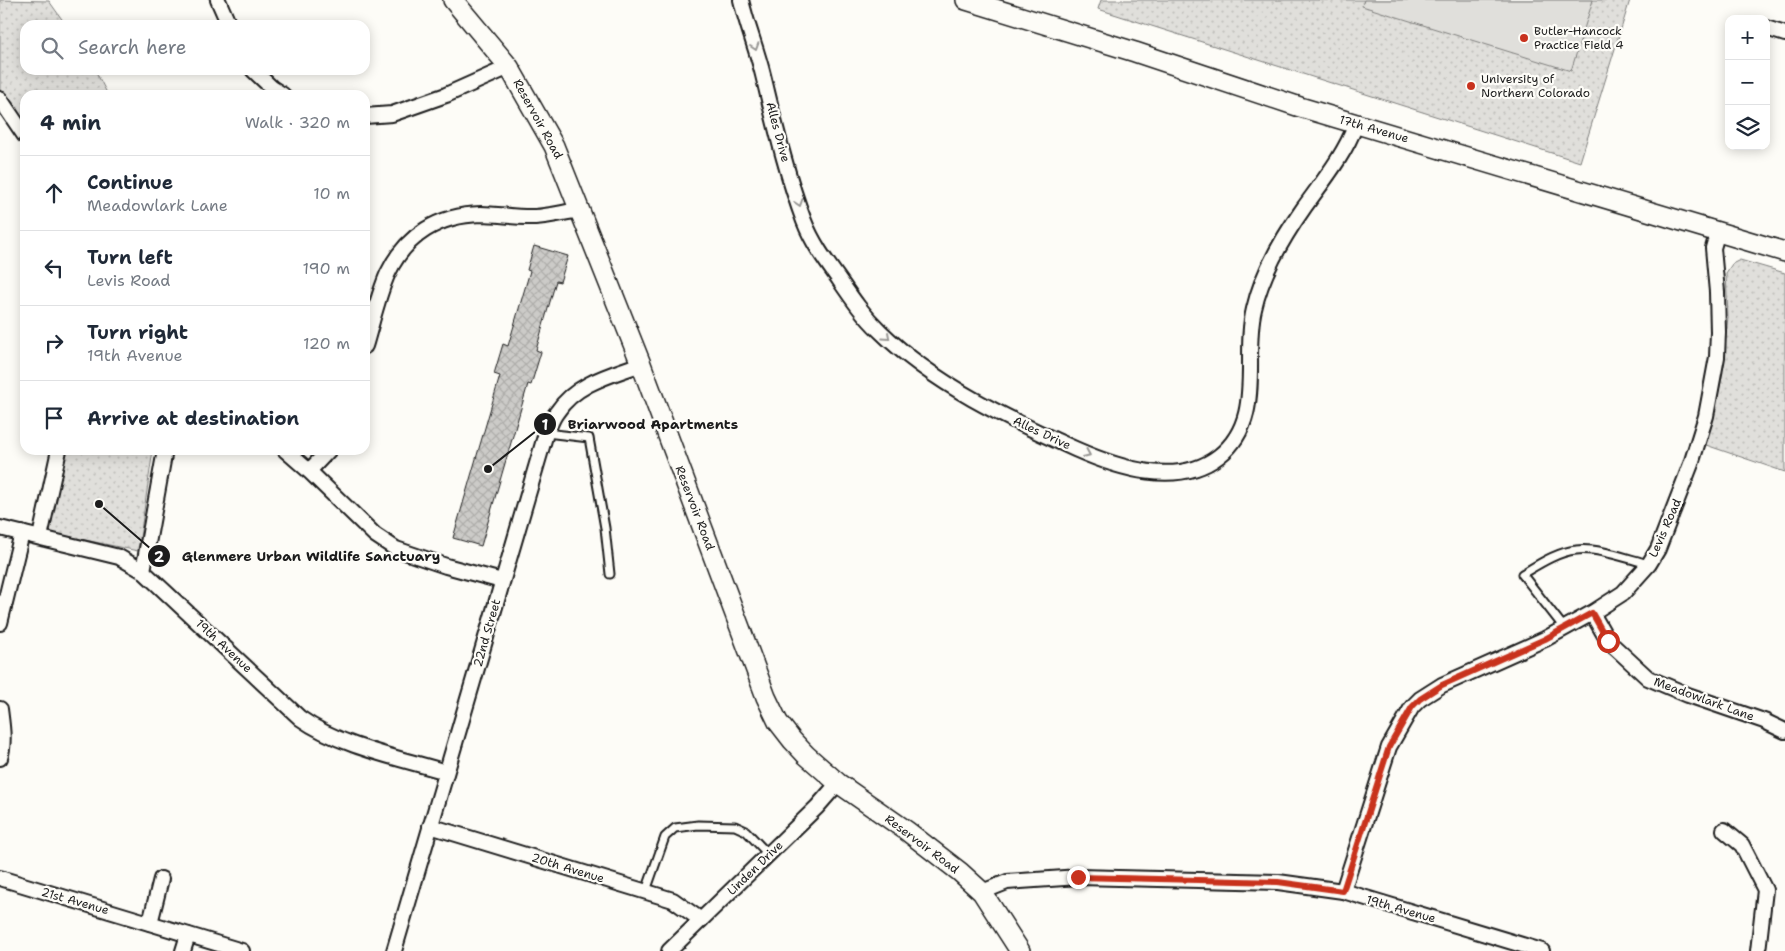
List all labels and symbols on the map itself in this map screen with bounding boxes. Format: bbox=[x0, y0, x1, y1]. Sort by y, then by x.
place label: Butler-Hancock Practice Field 4 bbox=[1534, 23, 1624, 53]
marker: Butler-Hancock Practice Field 4 bbox=[1518, 32, 1530, 44]
one-way arrow bbox=[749, 42, 759, 50]
place label: University of Northern Colorado bbox=[1481, 71, 1590, 101]
street label: Reservoir Road bbox=[509, 76, 567, 162]
marker: University of Northern Colorado bbox=[1465, 80, 1477, 92]
street label: Alles Drive bbox=[762, 100, 794, 164]
street label: 17th Avenue bbox=[1337, 111, 1411, 147]
one-way arrow bbox=[793, 198, 803, 207]
one-way arrow bbox=[881, 332, 890, 341]
callout: Briarwood Apartments bbox=[533, 410, 748, 439]
street label: Alles Drive bbox=[1011, 413, 1074, 453]
text: 1 bbox=[542, 415, 549, 435]
text: Briarwood Apartments bbox=[568, 415, 738, 433]
one-way arrow bbox=[1082, 447, 1091, 458]
street label: Reservoir Road bbox=[672, 464, 719, 553]
street label: Levis Road bbox=[1645, 496, 1685, 560]
callout: Glenmere Urban Wildlife Sanctuary bbox=[147, 542, 450, 571]
text: 2 bbox=[154, 547, 165, 567]
text: Glenmere Urban Wildlife Sanctuary bbox=[182, 547, 440, 565]
street label: 22nd Street bbox=[470, 597, 504, 669]
street label: 19th Avenue bbox=[192, 616, 256, 676]
route start bbox=[1597, 630, 1620, 653]
street label: Meadowlark Lane bbox=[1652, 673, 1757, 725]
street label: Reservoir Road bbox=[882, 811, 963, 877]
street label: Linden Drive bbox=[724, 837, 787, 899]
street label: 20th Avenue bbox=[530, 849, 607, 887]
route end bbox=[1067, 866, 1090, 889]
street label: 21st Avenue bbox=[39, 884, 111, 918]
street label: 19th Avenue bbox=[1364, 891, 1438, 927]

